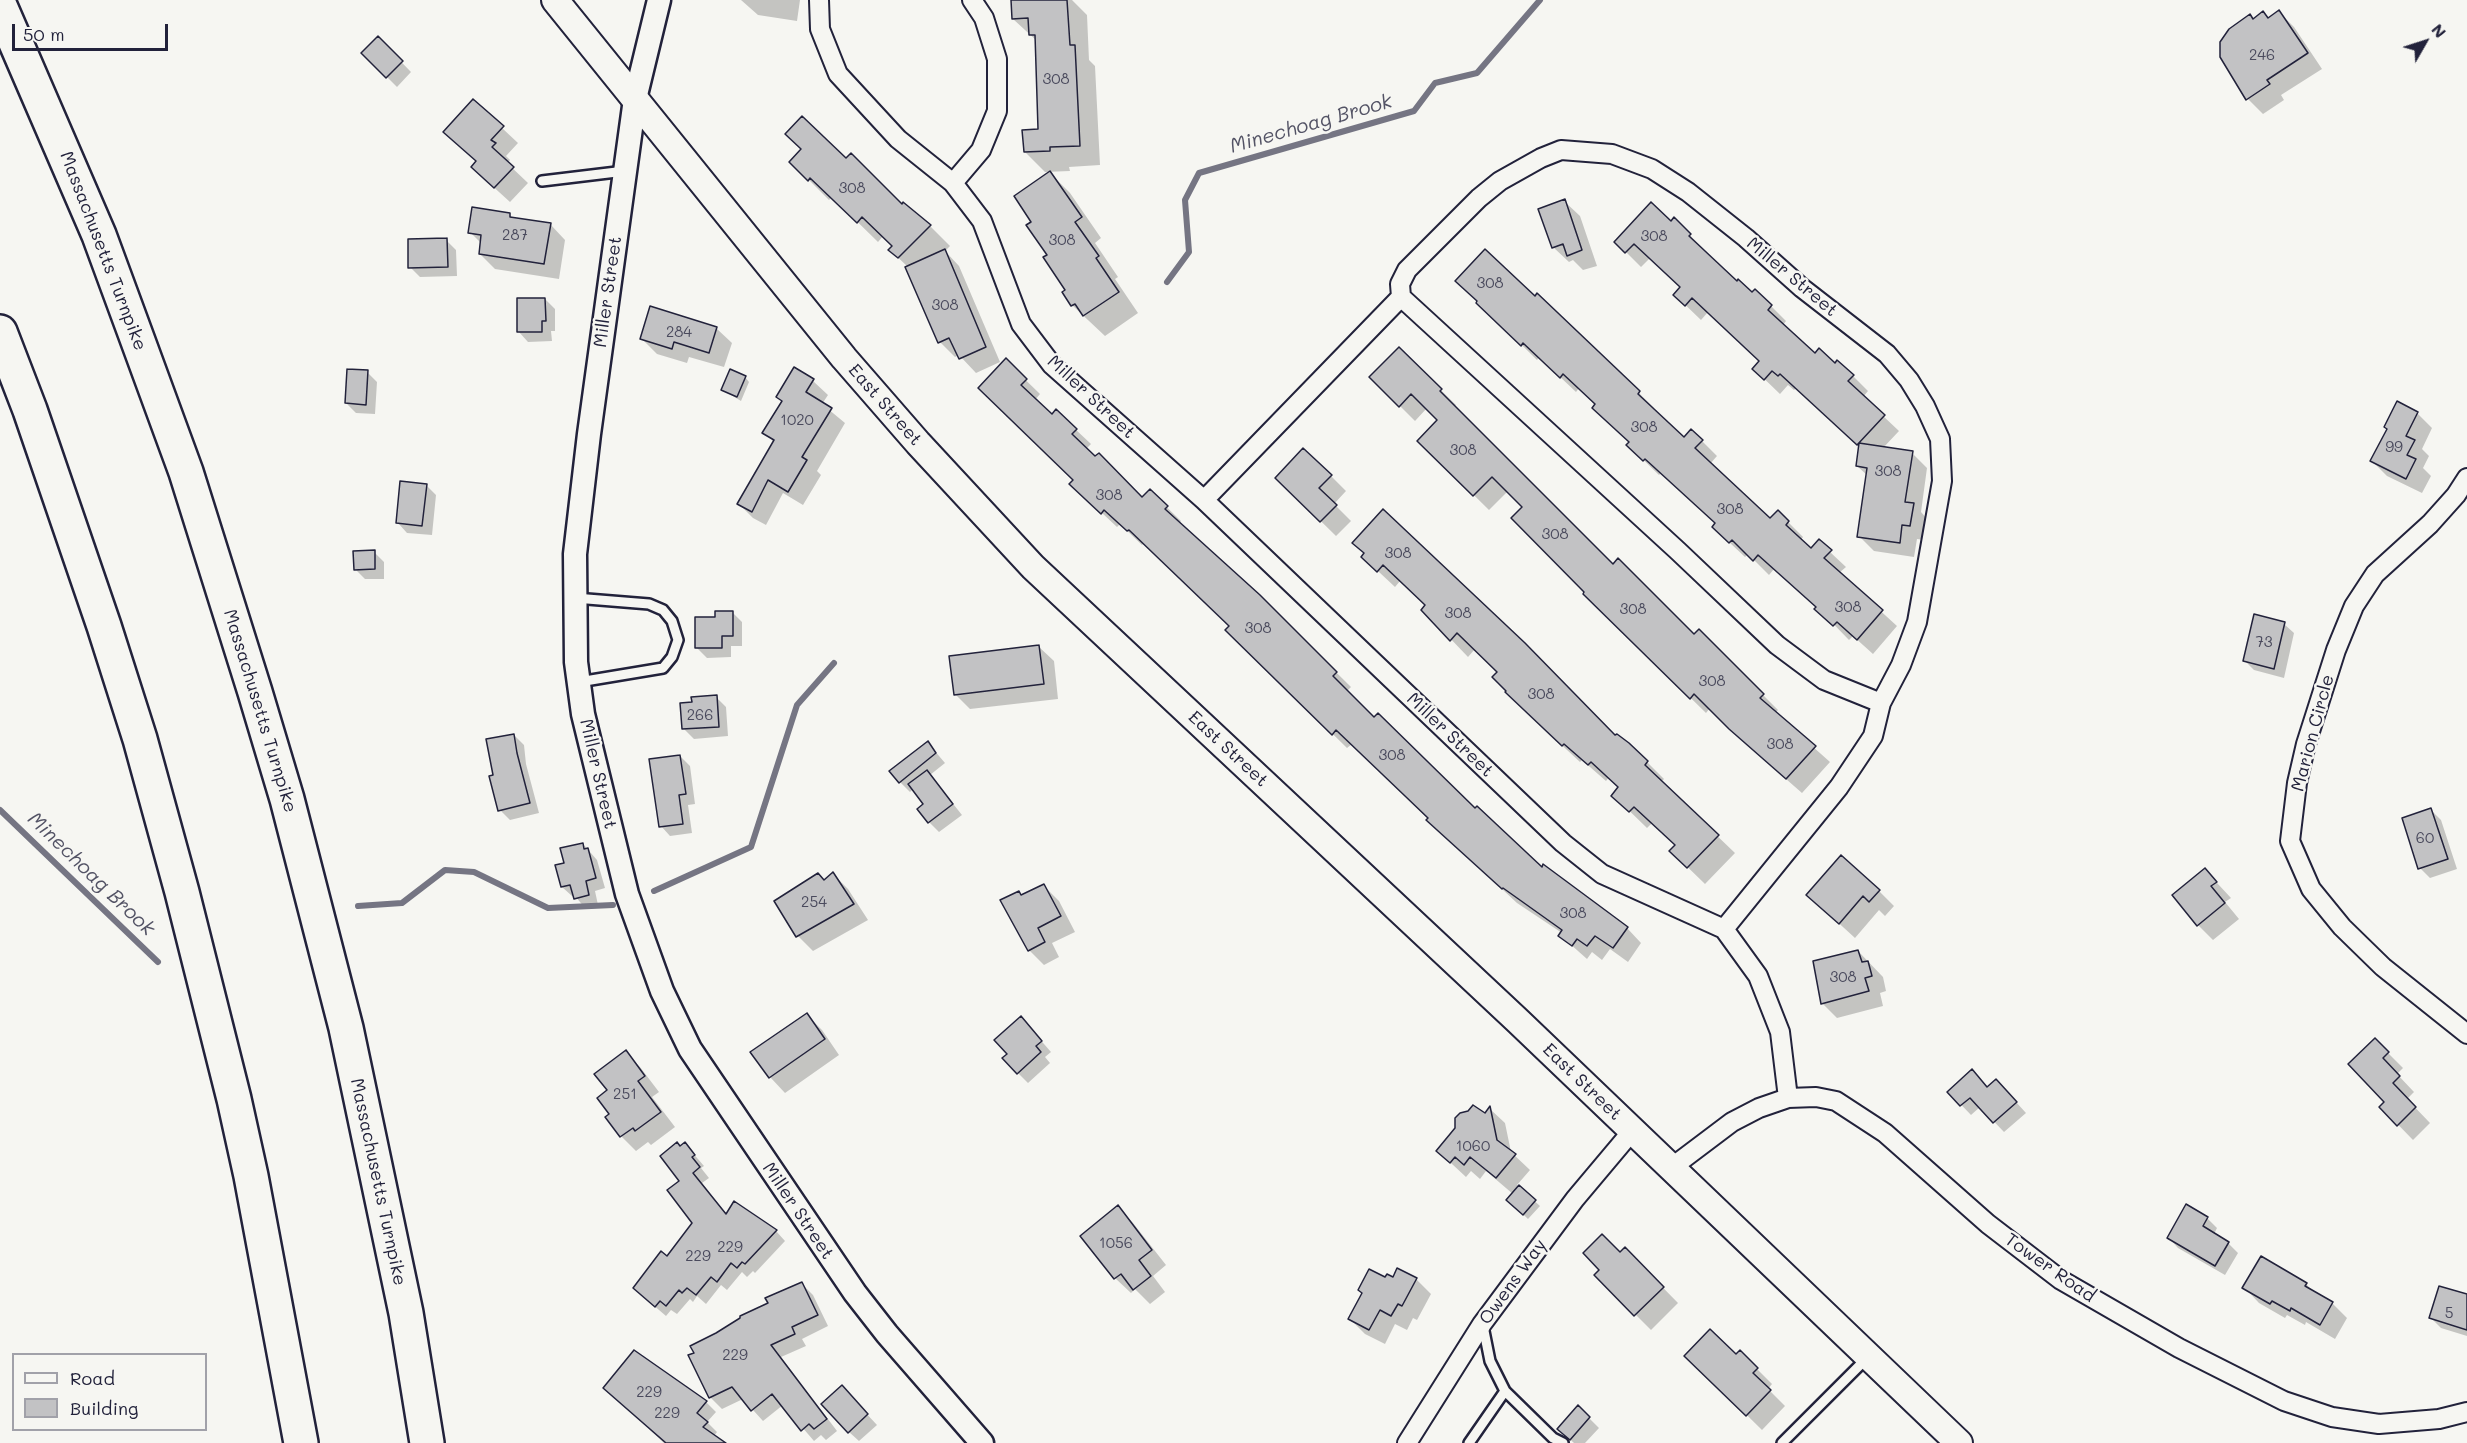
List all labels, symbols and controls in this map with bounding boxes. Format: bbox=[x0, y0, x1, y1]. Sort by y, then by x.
scale bar bbox=[15, 12, 171, 50]
north arrow bbox=[2395, 12, 2455, 72]
text: N bbox=[2427, 19, 2451, 42]
text: 50 m bbox=[23, 22, 65, 46]
house number: 246 bbox=[2249, 46, 2275, 64]
house number: 308 bbox=[1042, 70, 1070, 88]
water label: Minechoag Brook bbox=[1227, 89, 1395, 159]
street label: Massachusetts Turnpike bbox=[55, 149, 151, 353]
house number: 308 bbox=[838, 179, 866, 197]
house number: 287 bbox=[502, 226, 528, 244]
house number: 308 bbox=[1640, 227, 1668, 245]
house number: 308 bbox=[1048, 231, 1076, 249]
street label: Miller Street bbox=[1742, 233, 1842, 321]
street label: Miller Street bbox=[590, 235, 626, 349]
house number: 308 bbox=[1476, 274, 1504, 292]
house number: 308 bbox=[931, 296, 959, 314]
house number: 284 bbox=[666, 323, 692, 341]
street label: Miller Street bbox=[1043, 351, 1139, 443]
street label: East Street bbox=[844, 360, 926, 450]
house number: 1020 bbox=[780, 411, 814, 429]
house number: 308 bbox=[1630, 418, 1658, 436]
house number: 99 bbox=[2385, 438, 2403, 456]
house number: 308 bbox=[1449, 441, 1477, 459]
house number: 308 bbox=[1874, 462, 1902, 480]
house number: 308 bbox=[1095, 486, 1123, 504]
house number: 308 bbox=[1716, 500, 1744, 518]
house number: 308 bbox=[1541, 525, 1569, 543]
house number: 308 bbox=[1384, 544, 1412, 562]
house number: 308 bbox=[1834, 598, 1862, 616]
house number: 308 bbox=[1619, 600, 1647, 618]
house number: 308 bbox=[1444, 604, 1472, 622]
street label: Massachusetts Turnpike bbox=[219, 607, 301, 815]
house number: 308 bbox=[1244, 619, 1272, 637]
house number: 73 bbox=[2255, 633, 2273, 651]
house number: 308 bbox=[1698, 672, 1726, 690]
street label: Marion Circle bbox=[2287, 672, 2339, 794]
house number: 308 bbox=[1527, 685, 1555, 703]
street label: Miller Street bbox=[1402, 688, 1498, 782]
house number: 266 bbox=[687, 706, 713, 724]
street label: East Street bbox=[1184, 707, 1272, 791]
street label: Miller Street bbox=[575, 717, 621, 831]
house number: 308 bbox=[1766, 735, 1794, 753]
house number: 308 bbox=[1378, 746, 1406, 764]
water label: Minechoag Brook bbox=[22, 807, 160, 941]
house number: 60 bbox=[2416, 829, 2434, 847]
house number: 254 bbox=[801, 893, 827, 911]
house number: 308 bbox=[1559, 904, 1587, 922]
house number: 308 bbox=[1829, 968, 1857, 986]
street label: East Street bbox=[1538, 1039, 1626, 1125]
street label: Massachusetts Turnpike bbox=[345, 1076, 411, 1288]
house number: 251 bbox=[613, 1085, 637, 1103]
house number: 1060 bbox=[1456, 1137, 1490, 1155]
street label: Miller Street bbox=[758, 1158, 838, 1264]
street label: Tower Road bbox=[2001, 1229, 2099, 1307]
house number: 1056 bbox=[1099, 1234, 1133, 1252]
street label: Owens Way bbox=[1475, 1235, 1551, 1329]
house number: 229 bbox=[717, 1238, 743, 1256]
house number: 229 bbox=[685, 1247, 711, 1265]
house number: 5 bbox=[2445, 1304, 2453, 1322]
house number: 229 bbox=[722, 1346, 748, 1364]
legend bbox=[12, 1353, 207, 1431]
text: Road bbox=[70, 1366, 115, 1390]
house number: 229 bbox=[636, 1383, 662, 1401]
text: Building bbox=[70, 1396, 138, 1420]
house number: 229 bbox=[654, 1404, 680, 1422]

